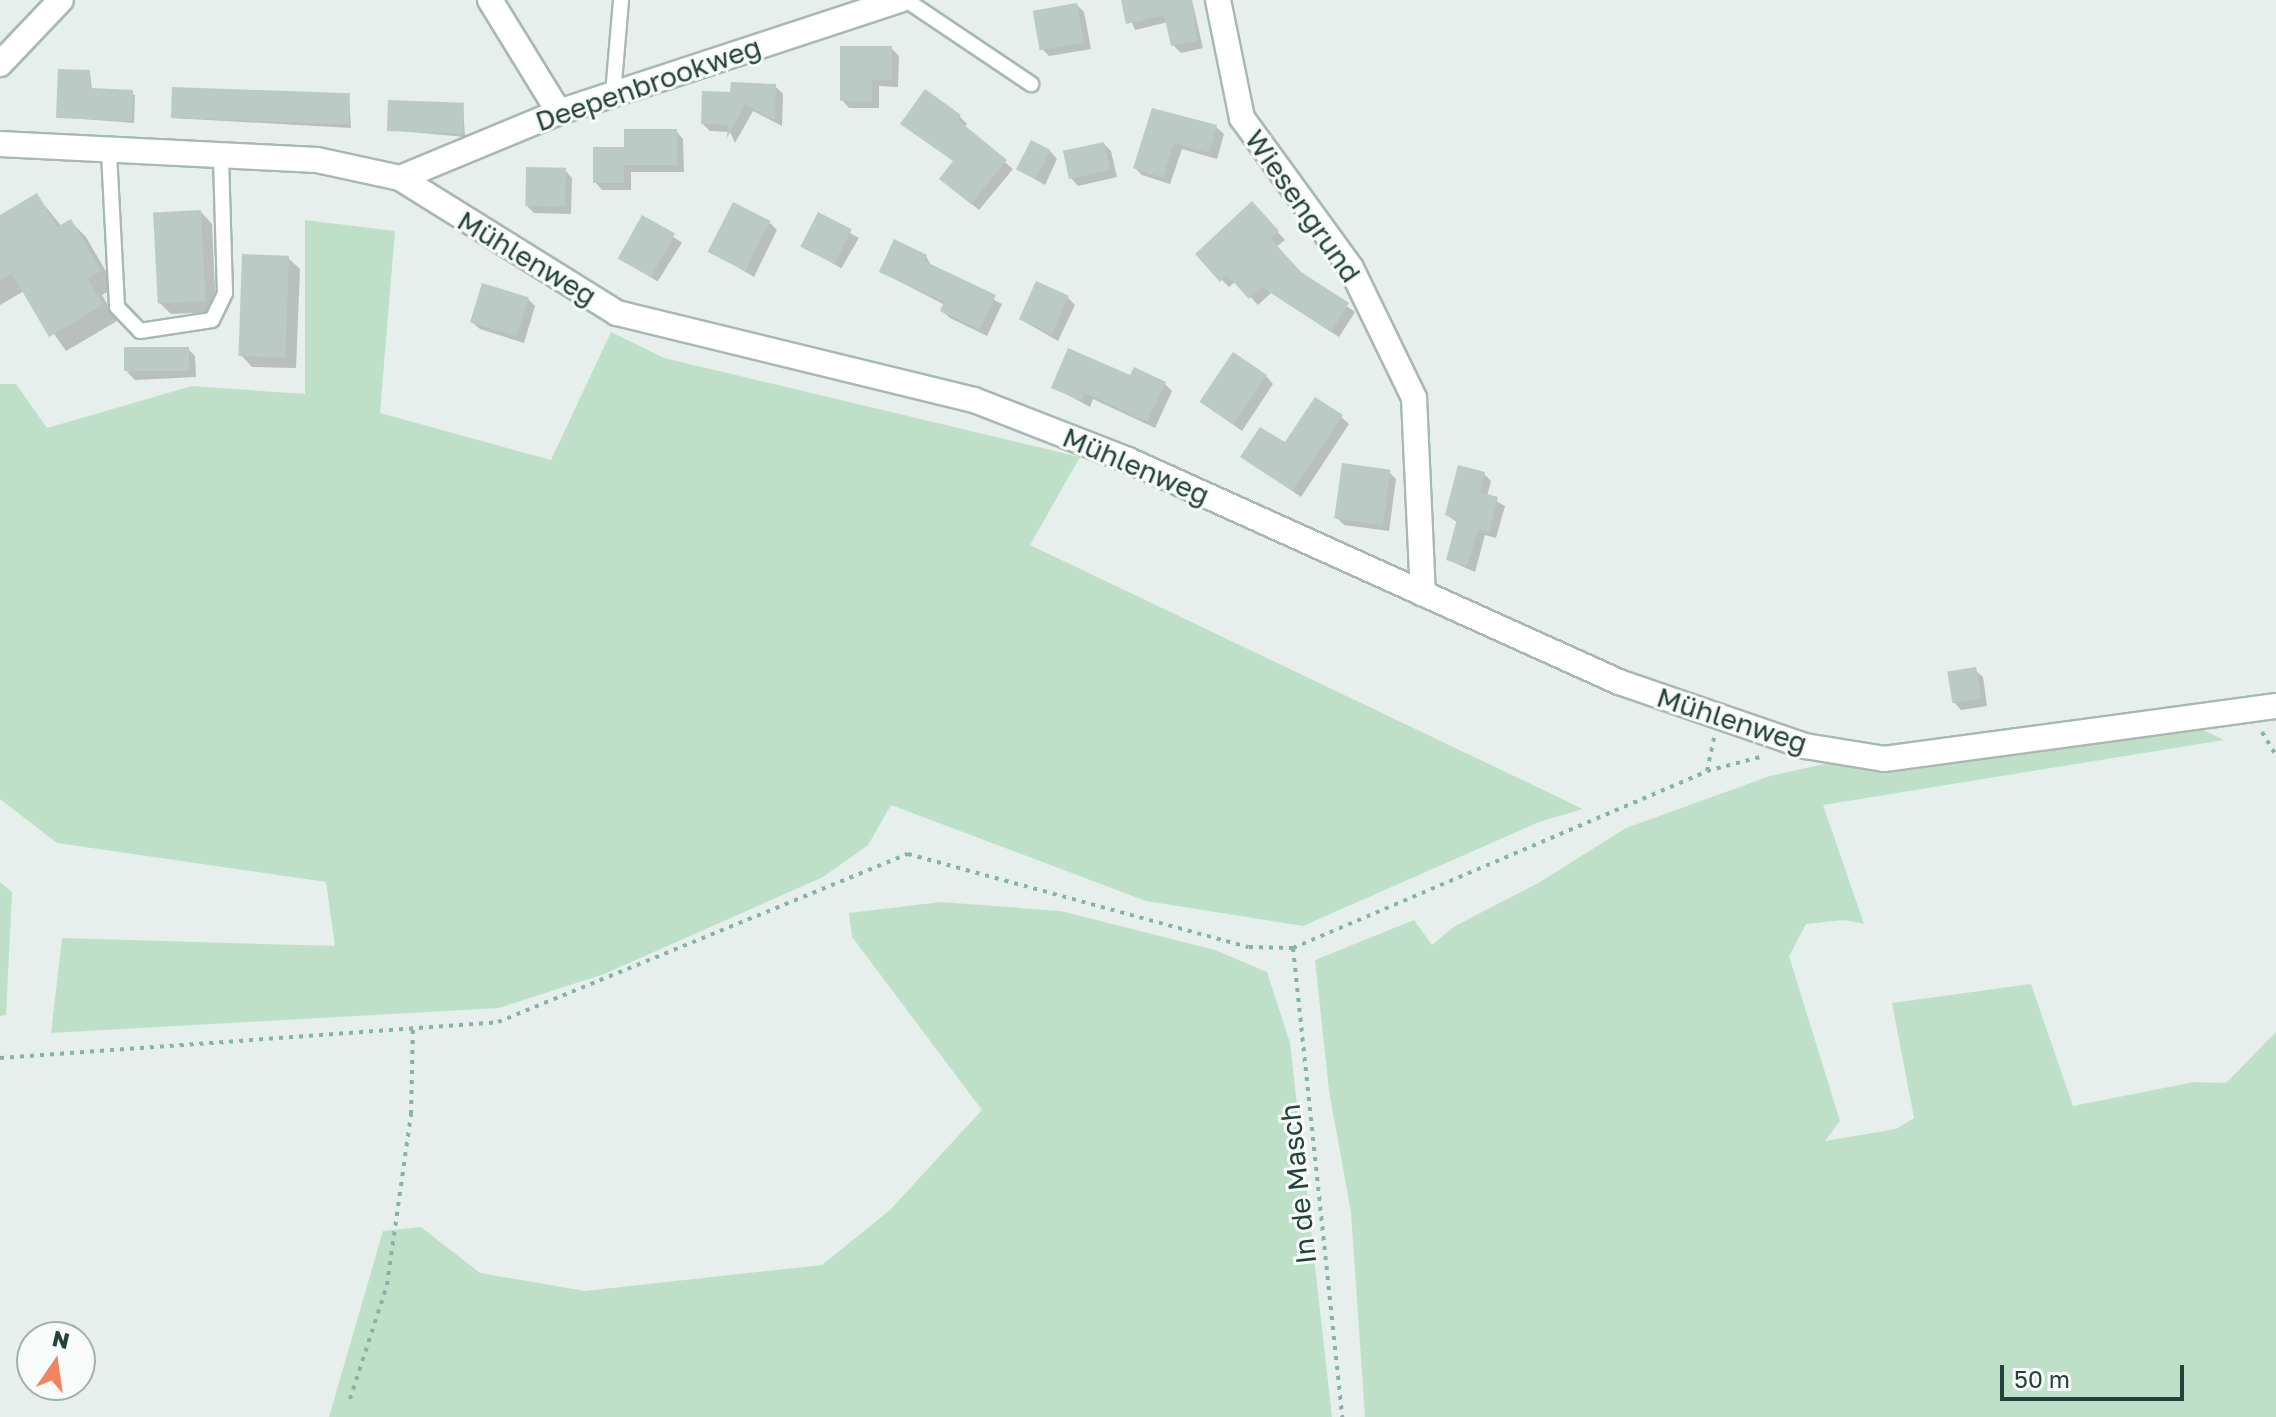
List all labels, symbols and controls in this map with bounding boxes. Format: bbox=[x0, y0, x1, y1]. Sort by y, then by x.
street label: Deepenbrookweg bbox=[531, 30, 765, 138]
street label: Wiesengrund bbox=[1238, 123, 1368, 289]
street label: Mühlenweg bbox=[452, 203, 602, 313]
street label: Mühlenweg bbox=[1058, 420, 1214, 512]
street label: Mühlenweg bbox=[1653, 680, 1811, 760]
street label: In de Masch bbox=[1273, 1102, 1323, 1266]
north arrow bbox=[16, 1321, 96, 1401]
text: N bbox=[50, 1324, 72, 1354]
scale bar bbox=[2004, 1349, 2188, 1399]
text: 50 m bbox=[2014, 1364, 2070, 1393]

